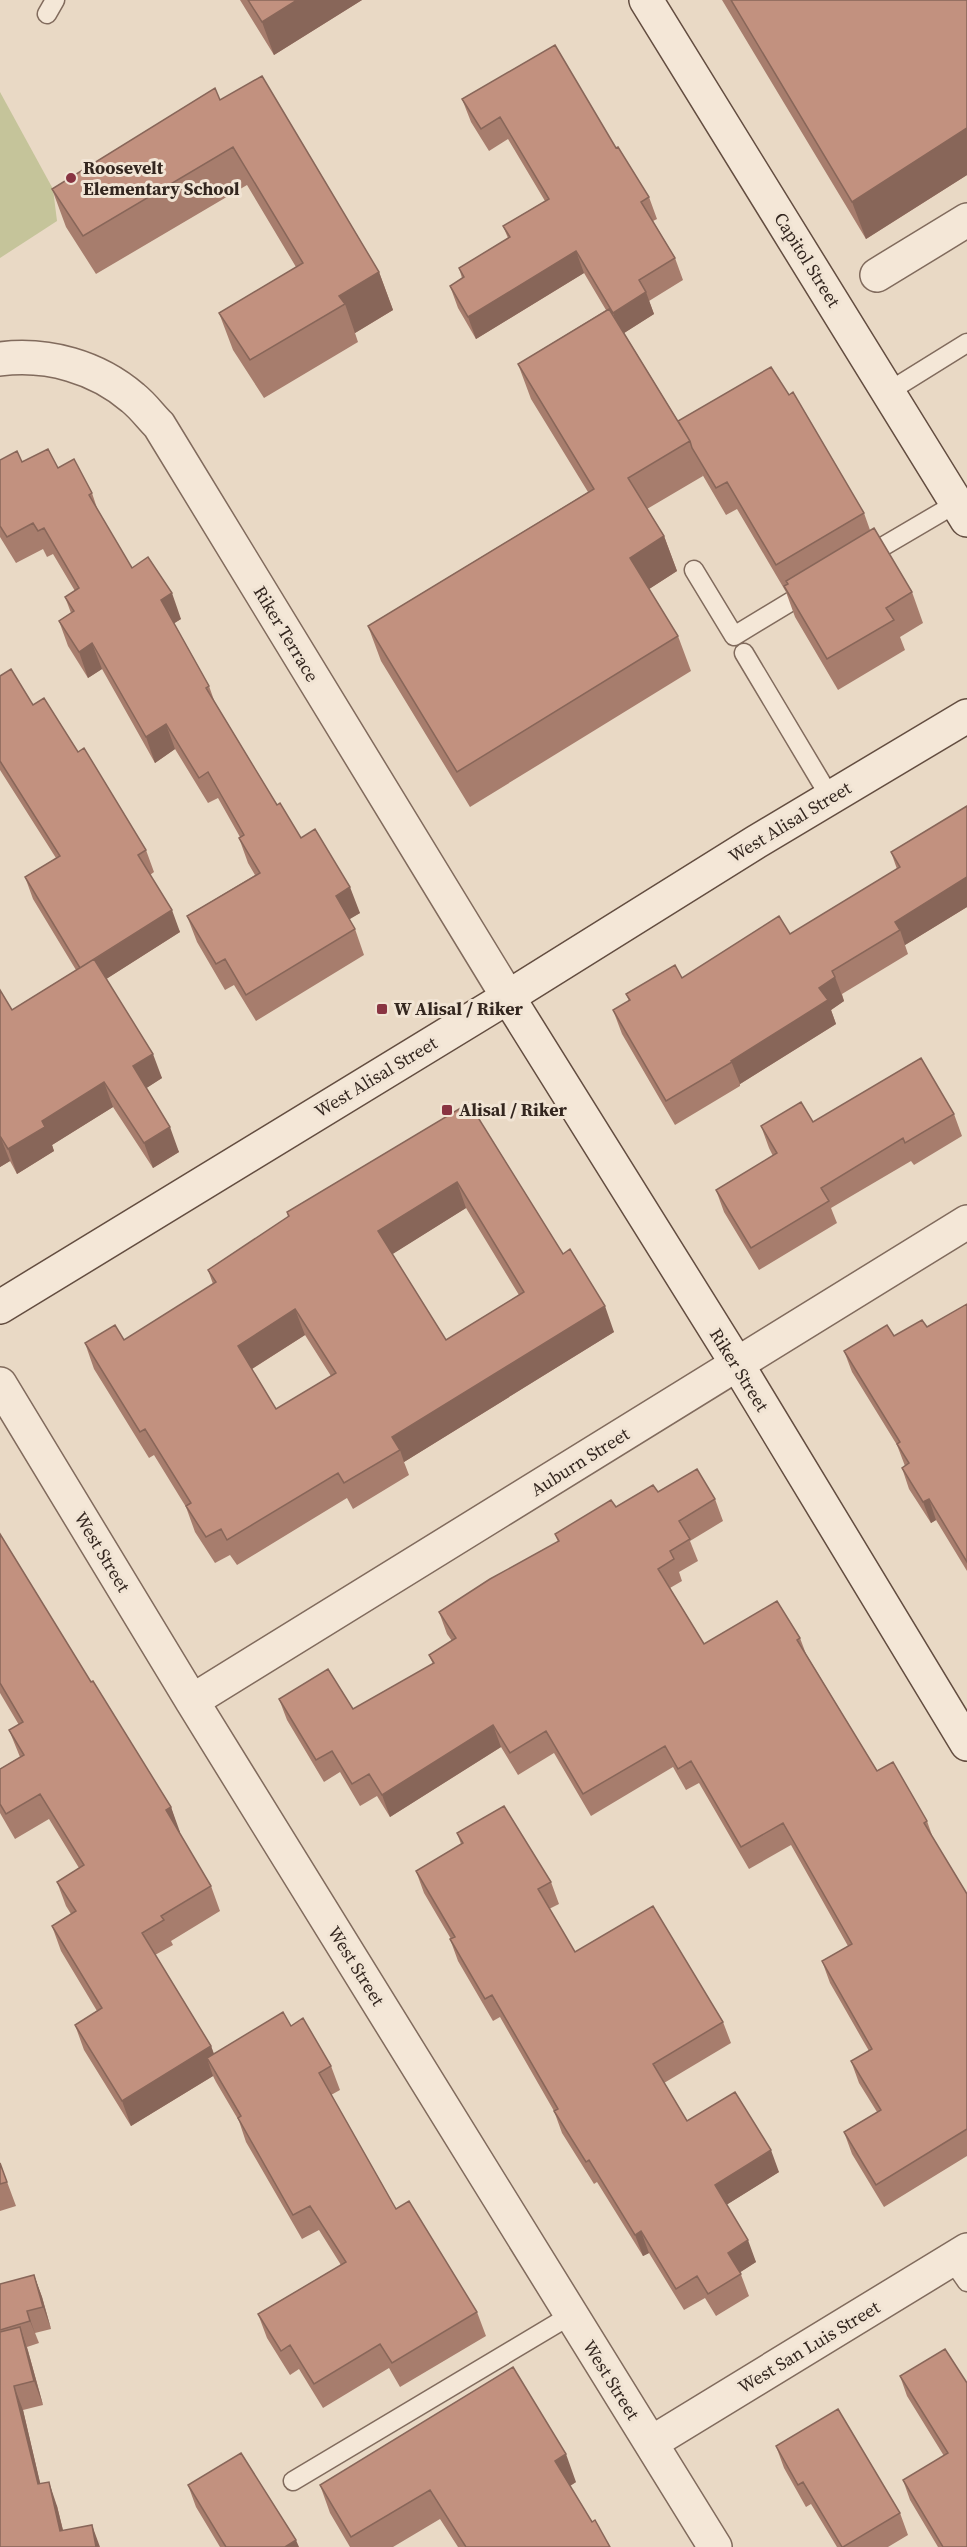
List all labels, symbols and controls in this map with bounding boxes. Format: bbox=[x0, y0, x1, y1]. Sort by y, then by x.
place label: Roosevelt Elementary School bbox=[83, 155, 240, 201]
marker: Roosevelt Elementary School bbox=[64, 171, 78, 185]
street label: Capitol Street bbox=[768, 207, 847, 312]
street label: Riker Terrace bbox=[248, 581, 325, 687]
street label: West Alisal Street bbox=[724, 775, 856, 868]
place label: W Alisal / Riker bbox=[394, 996, 524, 1021]
marker: W Alisal / Riker bbox=[375, 1002, 389, 1016]
street label: West Alisal Street bbox=[310, 1030, 442, 1123]
place label: Alisal / Riker bbox=[459, 1097, 568, 1122]
marker: Alisal / Riker bbox=[440, 1103, 454, 1117]
street label: Riker Street bbox=[704, 1323, 775, 1416]
street label: Auburn Street bbox=[526, 1421, 634, 1502]
street label: West Street bbox=[69, 1507, 136, 1597]
street label: West Street bbox=[322, 1921, 391, 2010]
street label: West San Luis Street bbox=[733, 2294, 884, 2399]
street label: West Street bbox=[577, 2335, 646, 2424]

